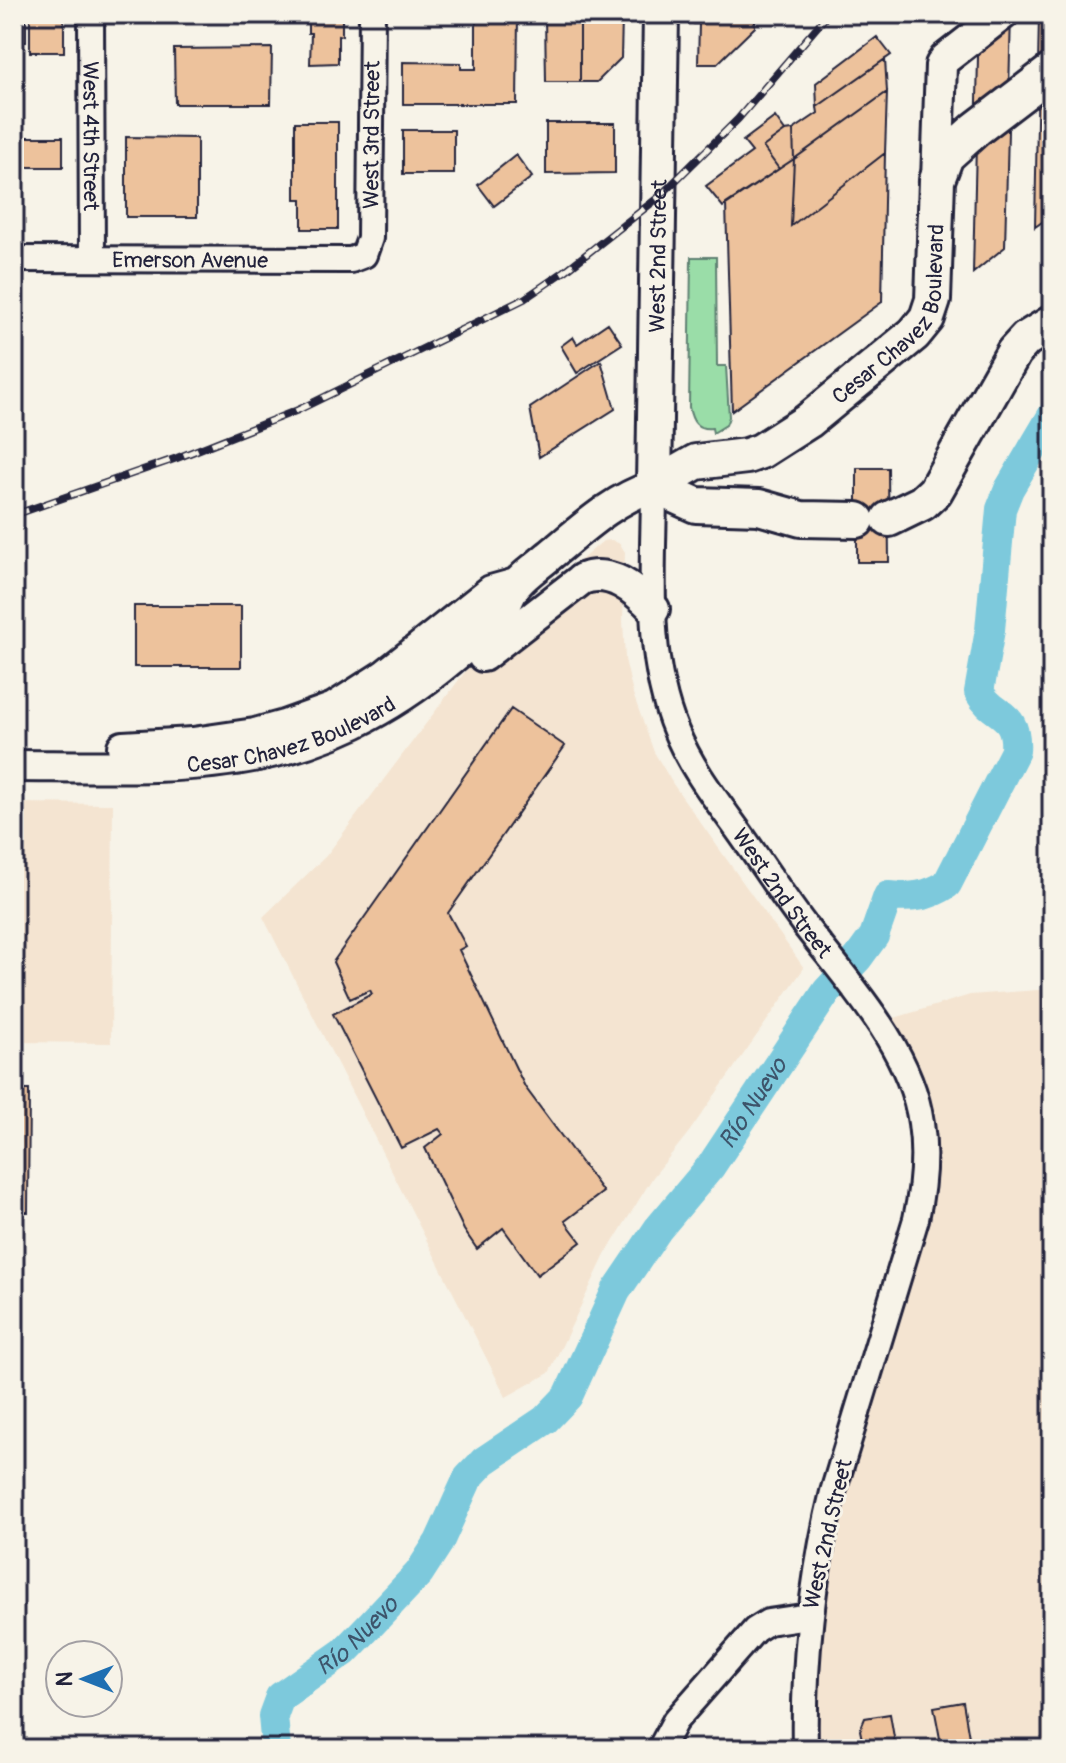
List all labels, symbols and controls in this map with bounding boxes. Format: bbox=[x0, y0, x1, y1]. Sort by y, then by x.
street label: West 4th Street bbox=[76, 61, 105, 211]
street label: West 3rd Street bbox=[357, 61, 387, 209]
street label: West 2nd Street bbox=[643, 179, 674, 333]
street label: Cesar Chavez Boulevard bbox=[826, 224, 951, 411]
street label: Emerson Avenue bbox=[112, 246, 268, 275]
street label: Cesar Chavez Boulevard bbox=[186, 690, 401, 779]
street label: West 2nd Street bbox=[726, 823, 838, 964]
water label: Río Nuevo bbox=[713, 1051, 795, 1154]
street label: West 2nd Street bbox=[797, 1456, 859, 1612]
water label: Río Nuevo bbox=[311, 1589, 406, 1682]
north arrow bbox=[44, 1639, 124, 1719]
text: N bbox=[51, 1671, 79, 1686]

